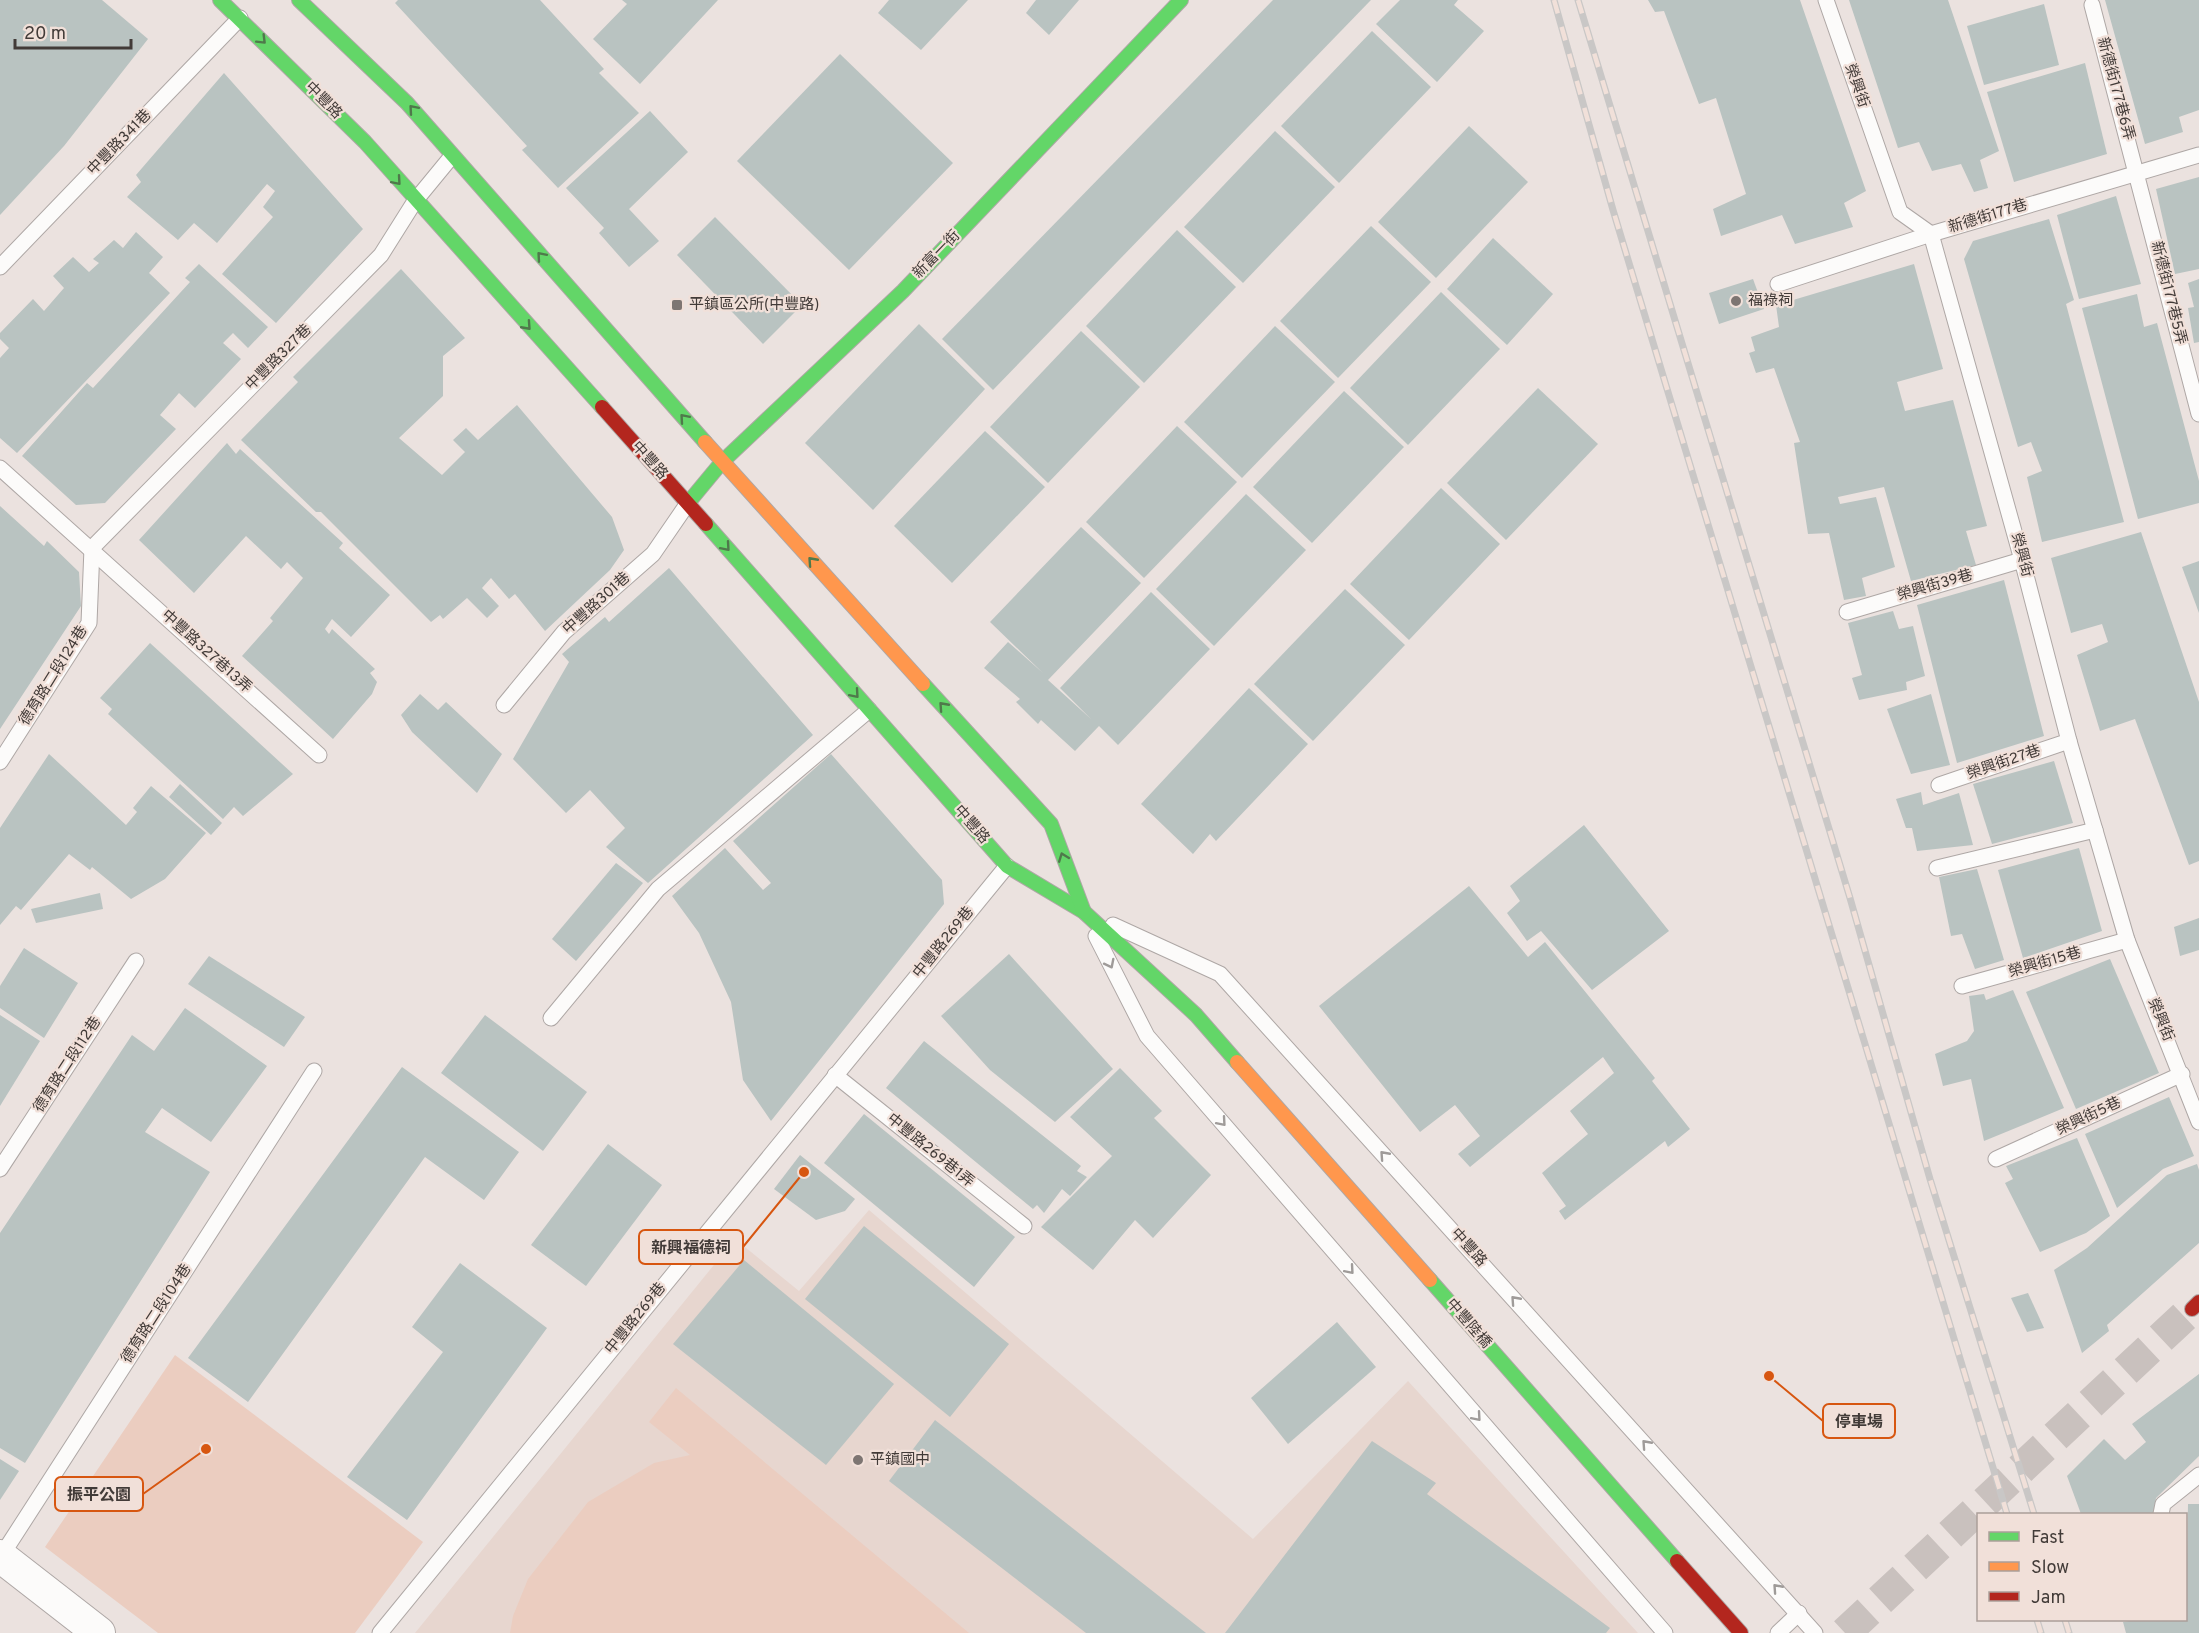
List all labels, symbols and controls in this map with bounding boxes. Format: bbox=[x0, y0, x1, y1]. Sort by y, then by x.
scale bar bbox=[15, 12, 130, 50]
text: 20 m bbox=[24, 23, 66, 46]
one-way arrow bbox=[255, 34, 266, 44]
street label: 新德街177巷6弄 bbox=[2092, 35, 2139, 143]
street label: 榮興街 bbox=[1840, 62, 1872, 110]
street label: 中豐路 bbox=[300, 78, 346, 124]
one-way arrow bbox=[409, 105, 420, 116]
street label: 中豐路341巷 bbox=[84, 106, 156, 180]
one-way arrow bbox=[390, 174, 401, 185]
street label: 新德街177巷 bbox=[1946, 195, 2030, 238]
street label: 新富一街 bbox=[909, 227, 965, 283]
street label: 新德街177巷5弄 bbox=[2146, 239, 2191, 347]
one-way arrow bbox=[537, 252, 548, 263]
place label: 福祿祠 bbox=[1748, 292, 1793, 311]
marker: 福祿祠 bbox=[1729, 294, 1743, 308]
place label: 平鎮區公所(中豐路) bbox=[689, 295, 819, 315]
marker: 平鎮區公所(中豐路) bbox=[670, 298, 684, 312]
one-way arrow bbox=[520, 319, 531, 330]
street label: 中豐路327巷 bbox=[242, 321, 316, 395]
one-way arrow bbox=[680, 414, 691, 425]
street label: 中豐路 bbox=[627, 438, 671, 484]
street label: 榮興街 bbox=[2006, 531, 2036, 579]
one-way arrow bbox=[719, 540, 730, 551]
one-way arrow bbox=[808, 558, 819, 568]
street label: 榮興街39巷 bbox=[1895, 566, 1975, 606]
street label: 中豐路301巷 bbox=[559, 569, 635, 639]
street label: 中豐路327巷13弄 bbox=[157, 606, 255, 698]
street label: 德育路二段124巷 bbox=[15, 622, 92, 729]
one-way arrow bbox=[848, 687, 859, 698]
one-way arrow bbox=[939, 702, 950, 713]
street label: 榮興街27巷 bbox=[1965, 742, 2043, 784]
street label: 中豐路 bbox=[949, 802, 993, 848]
one-way arrow bbox=[1058, 852, 1071, 863]
street label: 中豐路269巷 bbox=[909, 903, 979, 983]
street label: 榮興街15巷 bbox=[2006, 944, 2084, 982]
one-way arrow bbox=[1103, 958, 1115, 969]
street label: 榮興街 bbox=[2143, 996, 2177, 1044]
street label: 德育路二段112巷 bbox=[29, 1013, 106, 1116]
street label: 榮興街5巷 bbox=[2054, 1094, 2124, 1140]
street label: 中豐路269巷1弄 bbox=[882, 1110, 978, 1192]
one-way arrow bbox=[1215, 1115, 1226, 1126]
one-way arrow bbox=[1380, 1151, 1391, 1162]
street label: 中豐路 bbox=[1446, 1225, 1490, 1271]
callout: 新興福德祠 bbox=[639, 1230, 743, 1264]
text: 新興福德祠 bbox=[651, 1238, 731, 1259]
street label: 德育路二段104巷 bbox=[117, 1260, 196, 1367]
one-way arrow bbox=[1343, 1263, 1354, 1273]
street label: 中豐路269巷 bbox=[601, 1279, 671, 1359]
street label: 中豐陸橋 bbox=[1441, 1295, 1495, 1353]
one-way arrow bbox=[1511, 1296, 1522, 1306]
callout: 停車場 bbox=[1823, 1404, 1895, 1438]
one-way arrow bbox=[1470, 1410, 1481, 1421]
text: 停車場 bbox=[1835, 1413, 1883, 1433]
one-way arrow bbox=[1642, 1440, 1653, 1451]
place label: 平鎮國中 bbox=[870, 1450, 930, 1470]
marker: 平鎮國中 bbox=[851, 1453, 865, 1467]
callout: 振平公園 bbox=[55, 1477, 143, 1511]
text: 振平公園 bbox=[67, 1486, 131, 1506]
legend bbox=[1977, 1513, 2187, 1621]
text: Fast bbox=[2031, 1527, 2064, 1550]
text: Slow bbox=[2031, 1557, 2069, 1580]
one-way arrow bbox=[1773, 1585, 1784, 1595]
text: Jam bbox=[2031, 1587, 2066, 1610]

